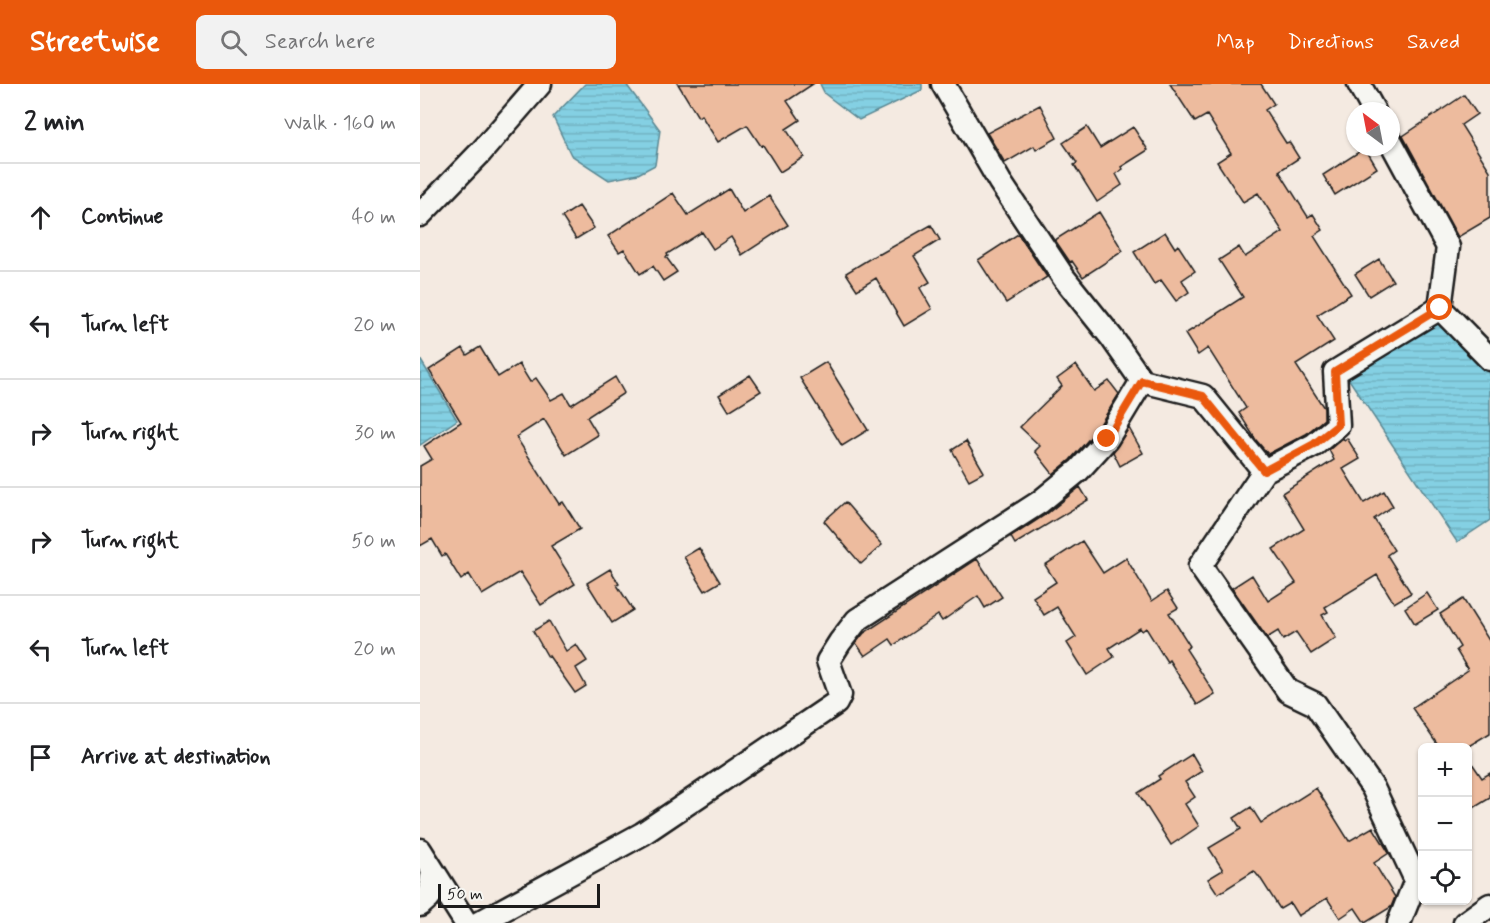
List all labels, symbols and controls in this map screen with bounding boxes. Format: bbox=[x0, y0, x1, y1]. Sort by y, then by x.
search box bbox=[196, 15, 616, 69]
text: Streetwise bbox=[30, 24, 160, 61]
icon: search bbox=[217, 26, 250, 59]
text: Search here bbox=[265, 28, 375, 56]
text: Map bbox=[1216, 28, 1255, 56]
text: Directions bbox=[1288, 28, 1374, 56]
text: Saved bbox=[1407, 28, 1460, 56]
north arrow bbox=[1346, 102, 1400, 156]
text: 2 min bbox=[24, 106, 85, 140]
text: Walk · 160 m bbox=[284, 110, 396, 137]
icon: ahead bbox=[24, 201, 57, 234]
text: Continue bbox=[81, 203, 163, 231]
text: 40 m bbox=[352, 204, 396, 231]
route start bbox=[1426, 294, 1452, 320]
icon: left bbox=[24, 309, 57, 342]
text: Turn left bbox=[81, 311, 169, 339]
text: 20 m bbox=[353, 312, 396, 339]
icon: right bbox=[24, 417, 57, 450]
text: Turn right bbox=[81, 419, 179, 447]
text: 30 m bbox=[354, 420, 396, 447]
route end bbox=[1093, 425, 1119, 451]
icon: right bbox=[24, 525, 57, 558]
text: Turn right bbox=[81, 527, 179, 555]
text: 50 m bbox=[351, 528, 396, 555]
icon: left bbox=[24, 633, 57, 666]
text: Turn left bbox=[81, 635, 169, 663]
text: 20 m bbox=[353, 636, 396, 663]
icon: arrive bbox=[24, 741, 57, 774]
text: Arrive at destination bbox=[81, 743, 271, 771]
map controls bbox=[1418, 743, 1472, 905]
button: + bbox=[1418, 743, 1472, 797]
button: − bbox=[1418, 797, 1472, 851]
button: locate bbox=[1418, 851, 1472, 905]
scale bar bbox=[438, 881, 600, 908]
text: 50 m bbox=[447, 884, 483, 905]

